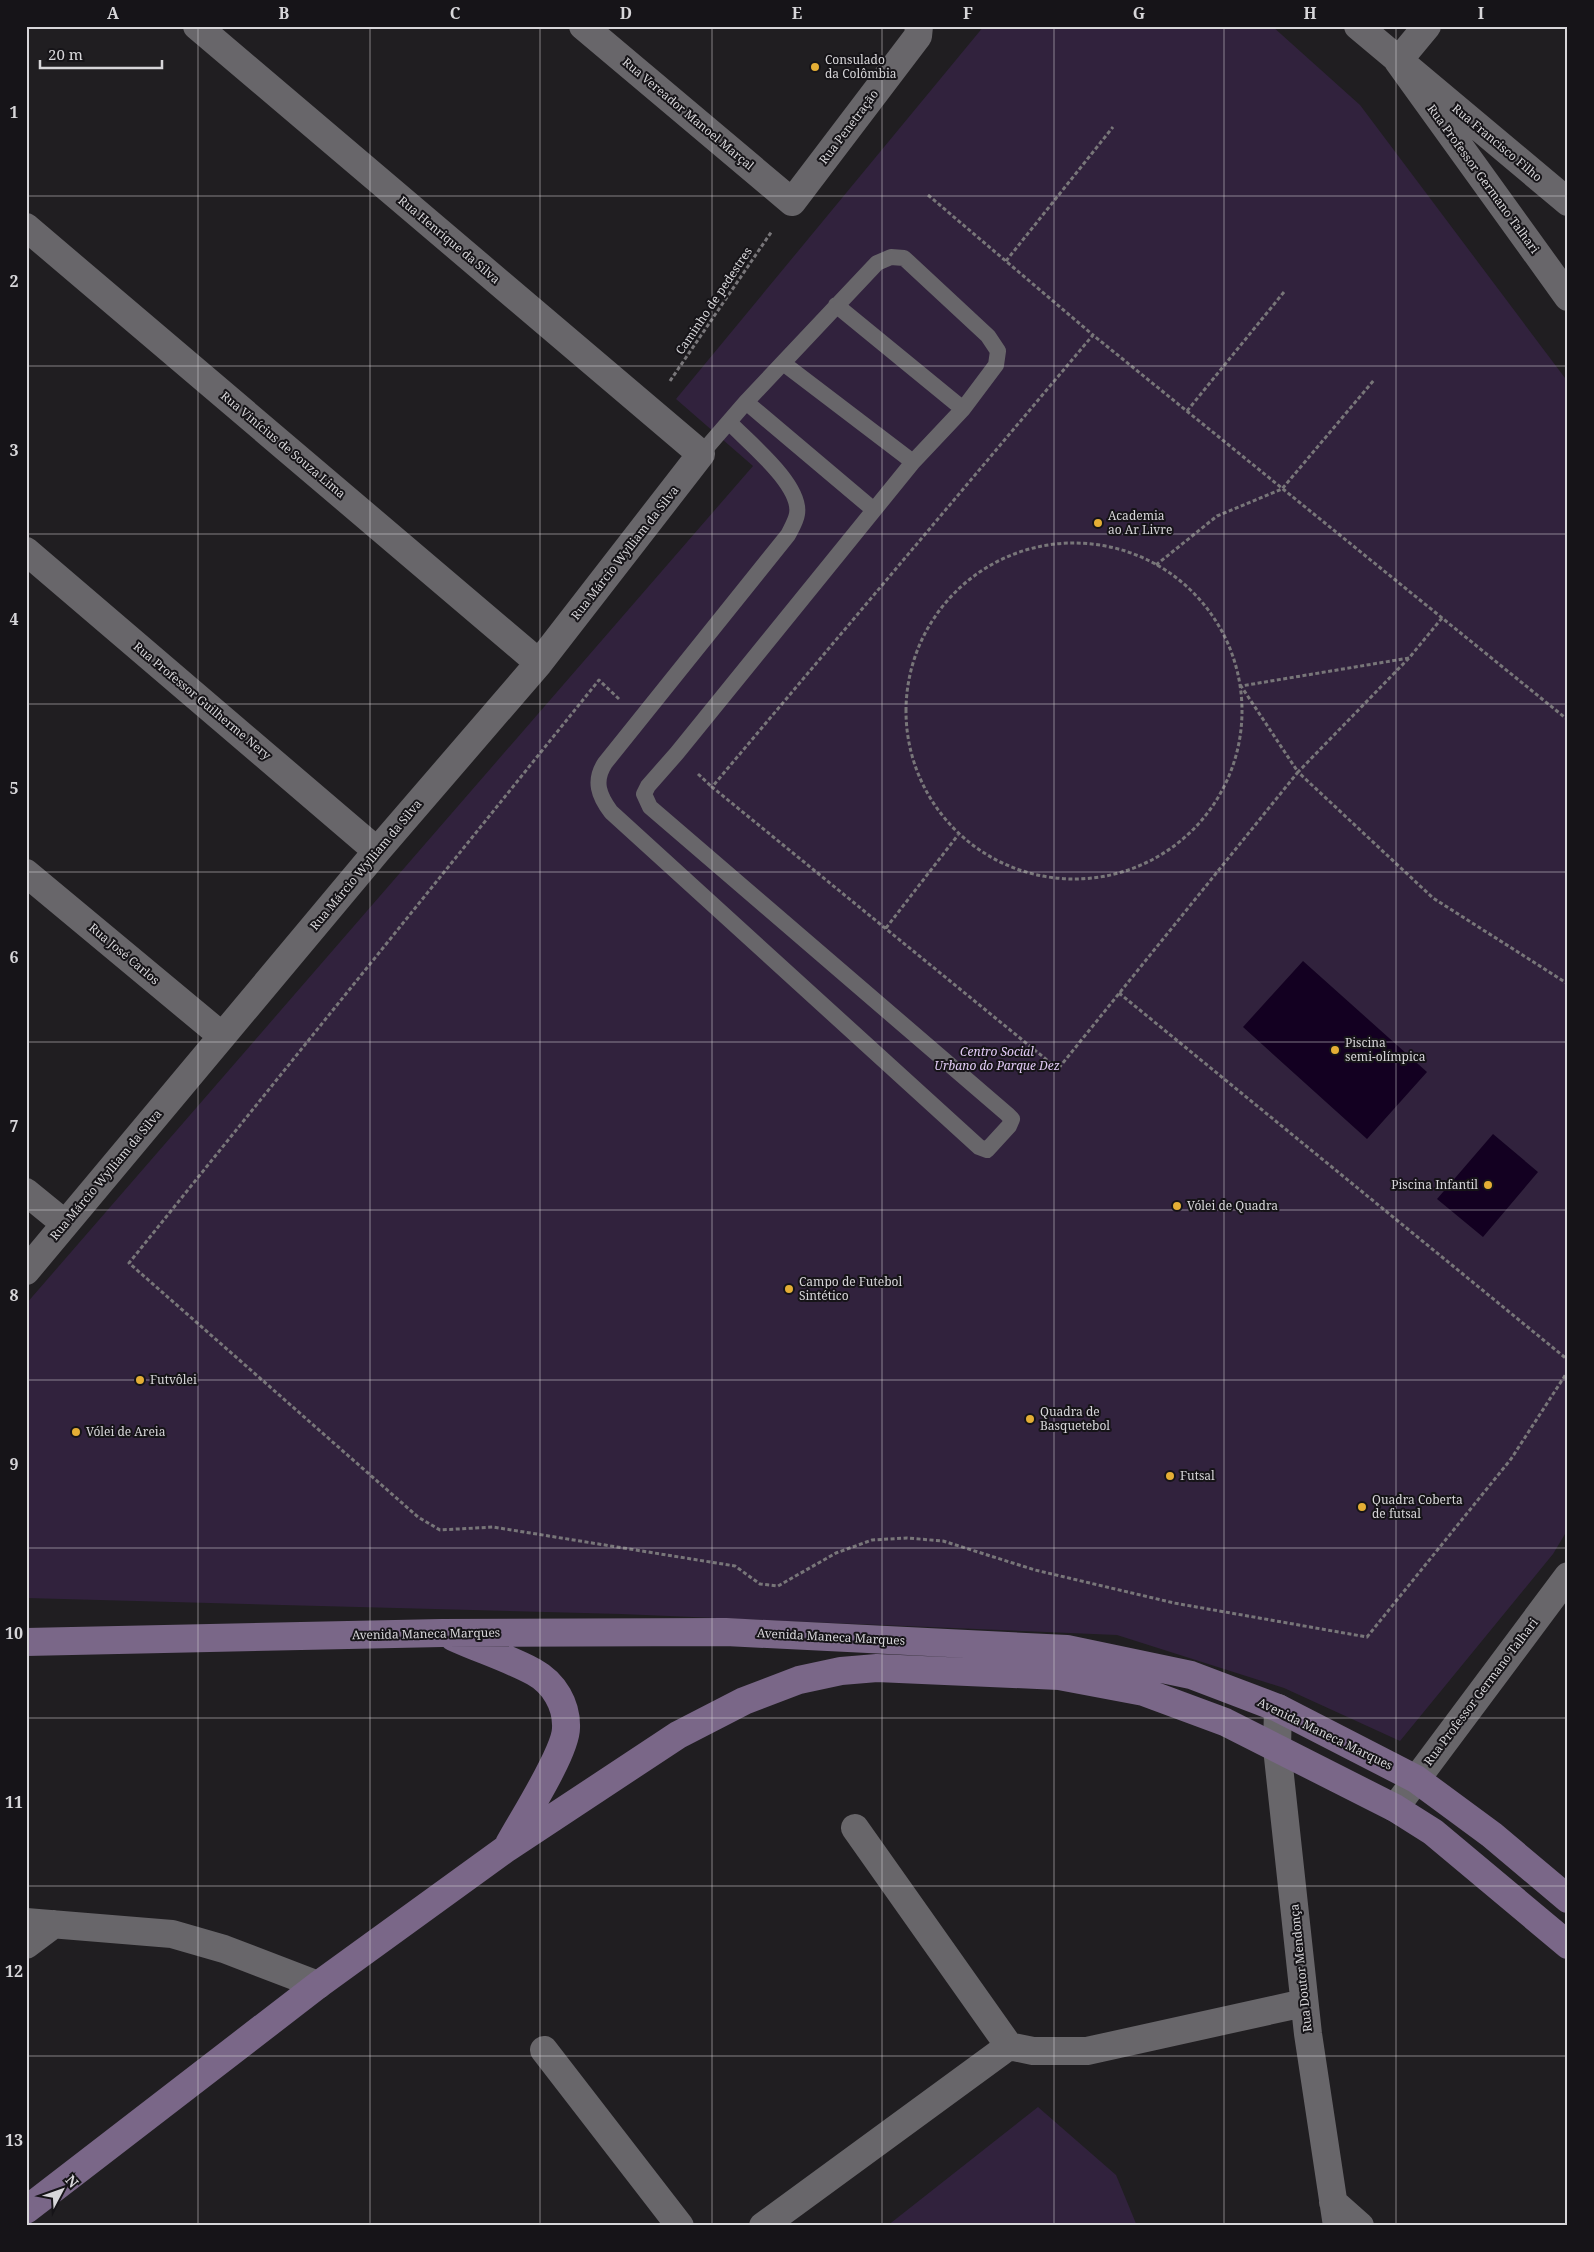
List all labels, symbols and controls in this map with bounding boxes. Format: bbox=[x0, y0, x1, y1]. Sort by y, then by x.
text: A bbox=[107, 2, 120, 24]
text: B bbox=[279, 2, 290, 24]
text: C bbox=[450, 2, 461, 24]
text: D bbox=[620, 2, 632, 24]
text: E bbox=[792, 2, 802, 24]
text: F bbox=[963, 2, 973, 24]
text: G bbox=[1133, 2, 1145, 24]
text: H bbox=[1303, 2, 1317, 24]
text: I bbox=[1478, 2, 1484, 24]
scale bar bbox=[40, 38, 162, 70]
text: 20 m bbox=[48, 44, 83, 64]
place label: Consulado da Colômbia bbox=[825, 51, 897, 82]
street label: Rua Vereador Manoel Marçal bbox=[619, 53, 758, 174]
marker: Consulado da Colômbia bbox=[809, 61, 821, 73]
street label: Rua Penetração bbox=[815, 86, 882, 167]
street label: Rua Francisco Filho bbox=[1449, 100, 1546, 185]
text: 1 bbox=[9, 101, 19, 123]
street label: Rua Professor Germano Talhari bbox=[1424, 101, 1543, 257]
street label: Rua Henrique da Silva bbox=[395, 192, 504, 287]
street label: Caminho de pedestres bbox=[671, 244, 756, 358]
text: 2 bbox=[9, 270, 19, 292]
street label: Rua Vinícius de Souza Lima bbox=[217, 387, 350, 502]
text: 3 bbox=[9, 439, 19, 461]
street label: Rua Márcio Wylliam da Silva bbox=[567, 482, 682, 623]
place label: Academia ao Ar Livre bbox=[1108, 507, 1172, 538]
marker: Academia ao Ar Livre bbox=[1092, 517, 1104, 529]
text: 4 bbox=[9, 608, 19, 630]
street label: Rua Professor Guilherme Nery bbox=[130, 638, 275, 763]
text: 5 bbox=[9, 777, 19, 799]
street label: Rua Márcio Wylliam da Silva bbox=[306, 796, 426, 934]
street label: Rua José Carlos bbox=[85, 919, 163, 988]
text: 6 bbox=[9, 946, 19, 968]
place label: Piscina semi-olímpica bbox=[1345, 1034, 1426, 1065]
park label: Centro Social Urbano do Parque Dez bbox=[934, 1043, 1060, 1074]
marker: Piscina semi-olímpica bbox=[1329, 1044, 1341, 1056]
street label: Rua Márcio Wylliam da Silva bbox=[46, 1106, 166, 1244]
text: 7 bbox=[9, 1115, 19, 1137]
place label: Piscina Infantil bbox=[1391, 1176, 1478, 1193]
marker: Piscina Infantil bbox=[1482, 1179, 1494, 1191]
place label: Vólei de Quadra bbox=[1187, 1197, 1278, 1214]
marker: Vólei de Quadra bbox=[1171, 1200, 1183, 1212]
place label: Campo de Futebol Sintético bbox=[799, 1273, 902, 1304]
marker: Campo de Futebol Sintético bbox=[783, 1283, 795, 1295]
text: 8 bbox=[9, 1284, 19, 1306]
place label: Futvôlei bbox=[150, 1371, 197, 1388]
marker: Futvôlei bbox=[134, 1374, 146, 1386]
place label: Quadra de Basquetebol bbox=[1040, 1403, 1110, 1434]
marker: Quadra de Basquetebol bbox=[1024, 1413, 1036, 1425]
place label: Vólei de Areia bbox=[86, 1423, 166, 1440]
marker: Vólei de Areia bbox=[70, 1426, 82, 1438]
text: 9 bbox=[9, 1453, 19, 1475]
place label: Futsal bbox=[1180, 1467, 1215, 1484]
marker: Futsal bbox=[1164, 1470, 1176, 1482]
place label: Quadra Coberta de futsal bbox=[1372, 1491, 1463, 1522]
marker: Quadra Coberta de futsal bbox=[1356, 1501, 1368, 1513]
street label: Rua Professor Germano Talhari bbox=[1420, 1614, 1542, 1769]
text: 10 bbox=[5, 1622, 23, 1644]
street label: Avenida Maneca Marques bbox=[352, 1624, 500, 1643]
street label: Avenida Maneca Marques bbox=[756, 1624, 906, 1649]
street label: Avenida Maneca Marques bbox=[1255, 1693, 1396, 1774]
text: 11 bbox=[5, 1791, 23, 1813]
street label: Rua Doutor Mendonça bbox=[1285, 1903, 1316, 2033]
text: 12 bbox=[5, 1960, 23, 1982]
text: 13 bbox=[5, 2129, 23, 2151]
north arrow bbox=[38, 2164, 88, 2214]
text: N bbox=[61, 2171, 83, 2192]

